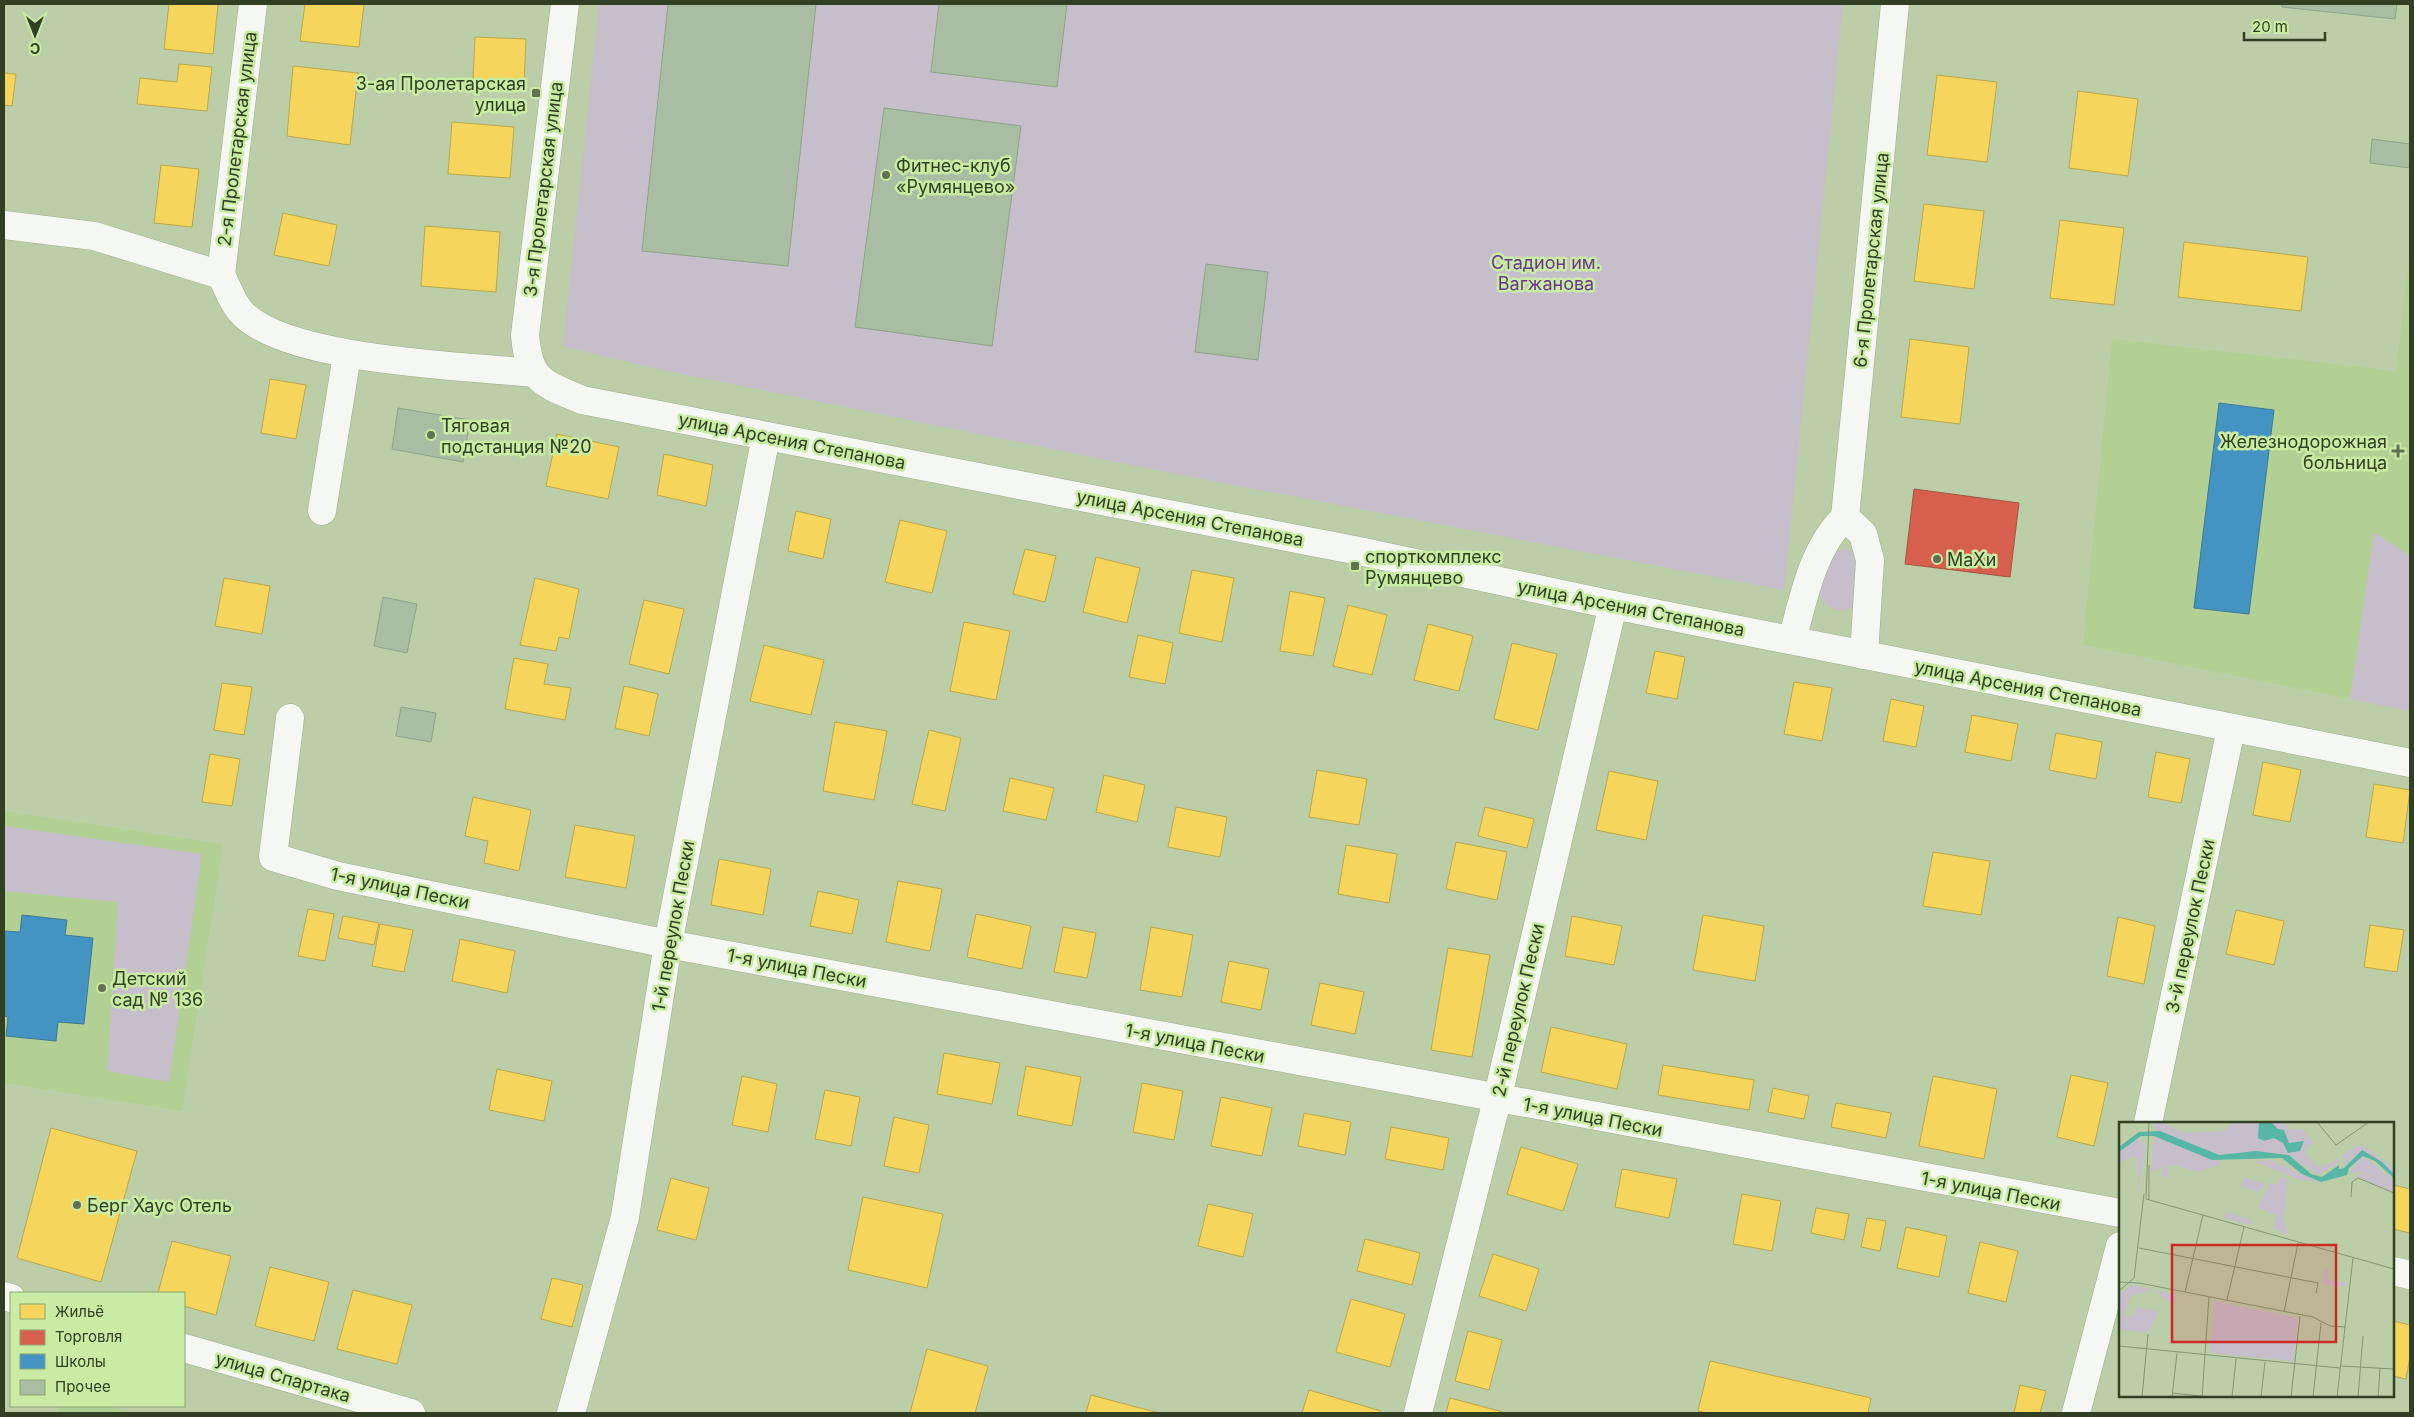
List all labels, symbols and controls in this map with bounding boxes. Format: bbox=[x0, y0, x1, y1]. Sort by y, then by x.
north arrow bbox=[10, 10, 60, 60]
scale bar bbox=[2244, 10, 2325, 42]
text: 20 m bbox=[2252, 17, 2288, 36]
street label: 2-я Пролетарская улица bbox=[213, 30, 261, 248]
text: С bbox=[30, 40, 40, 57]
place label: 3-ая Пролетарская улица bbox=[356, 73, 526, 115]
street label: 3-я Пролетарская улица bbox=[519, 80, 567, 298]
marker: 3-ая Пролетарская улица bbox=[530, 87, 542, 99]
street label: 6-я Пролетарская улица bbox=[1849, 151, 1893, 369]
place label: Фитнес-клуб «Румянцево» bbox=[896, 155, 1015, 197]
marker: Фитнес-клуб «Румянцево» bbox=[880, 169, 892, 181]
park label: Стадион им. Вагжанова bbox=[1491, 252, 1601, 294]
street label: улица Арсения Степанова bbox=[677, 409, 907, 473]
place label: Тяговая подстанция №20 bbox=[441, 415, 592, 457]
marker: Тяговая подстанция №20 bbox=[425, 429, 437, 441]
place label: Железнодорожная больница bbox=[2220, 431, 2387, 473]
marker: Железнодорожная больница bbox=[2391, 444, 2405, 458]
street label: улица Арсения Степанова bbox=[1075, 486, 1305, 550]
place label: cпорткомплекс Румянцево bbox=[1365, 546, 1501, 588]
place label: МаХи bbox=[1947, 549, 1996, 570]
marker: МаХи bbox=[1931, 553, 1943, 565]
marker: cпорткомплекс Румянцево bbox=[1349, 560, 1361, 572]
street label: улица Арсения Степанова bbox=[1516, 576, 1746, 640]
street label: улица Арсения Степанова bbox=[1913, 656, 2143, 720]
street label: 3-й переулок Пески bbox=[2161, 837, 2219, 1015]
street label: 1-й переулок Пески bbox=[648, 839, 698, 1013]
street label: 1-я улица Пески bbox=[329, 863, 471, 913]
street label: 2-й переулок Пески bbox=[1488, 921, 1548, 1099]
street label: 1-я улица Пески bbox=[726, 944, 868, 992]
place label: Детский сад № 136 bbox=[112, 968, 203, 1010]
marker: Детский сад № 136 bbox=[96, 982, 108, 994]
street label: 1-я улица Пески bbox=[1124, 1019, 1266, 1067]
street label: 1-я улица Пески bbox=[1522, 1093, 1664, 1141]
inset map bbox=[2119, 1122, 2394, 1397]
street label: 1-я улица Пески bbox=[1920, 1167, 2062, 1215]
place label: Берг Хаус Отель bbox=[87, 1195, 232, 1216]
marker: Берг Хаус Отель bbox=[71, 1199, 83, 1211]
legend bbox=[10, 1292, 185, 1407]
text: Жильё bbox=[55, 1302, 104, 1321]
text: Торговля bbox=[55, 1327, 122, 1346]
street label: улица Спартака bbox=[213, 1348, 353, 1406]
text: Школы bbox=[55, 1352, 106, 1371]
text: Прочее bbox=[55, 1377, 111, 1396]

